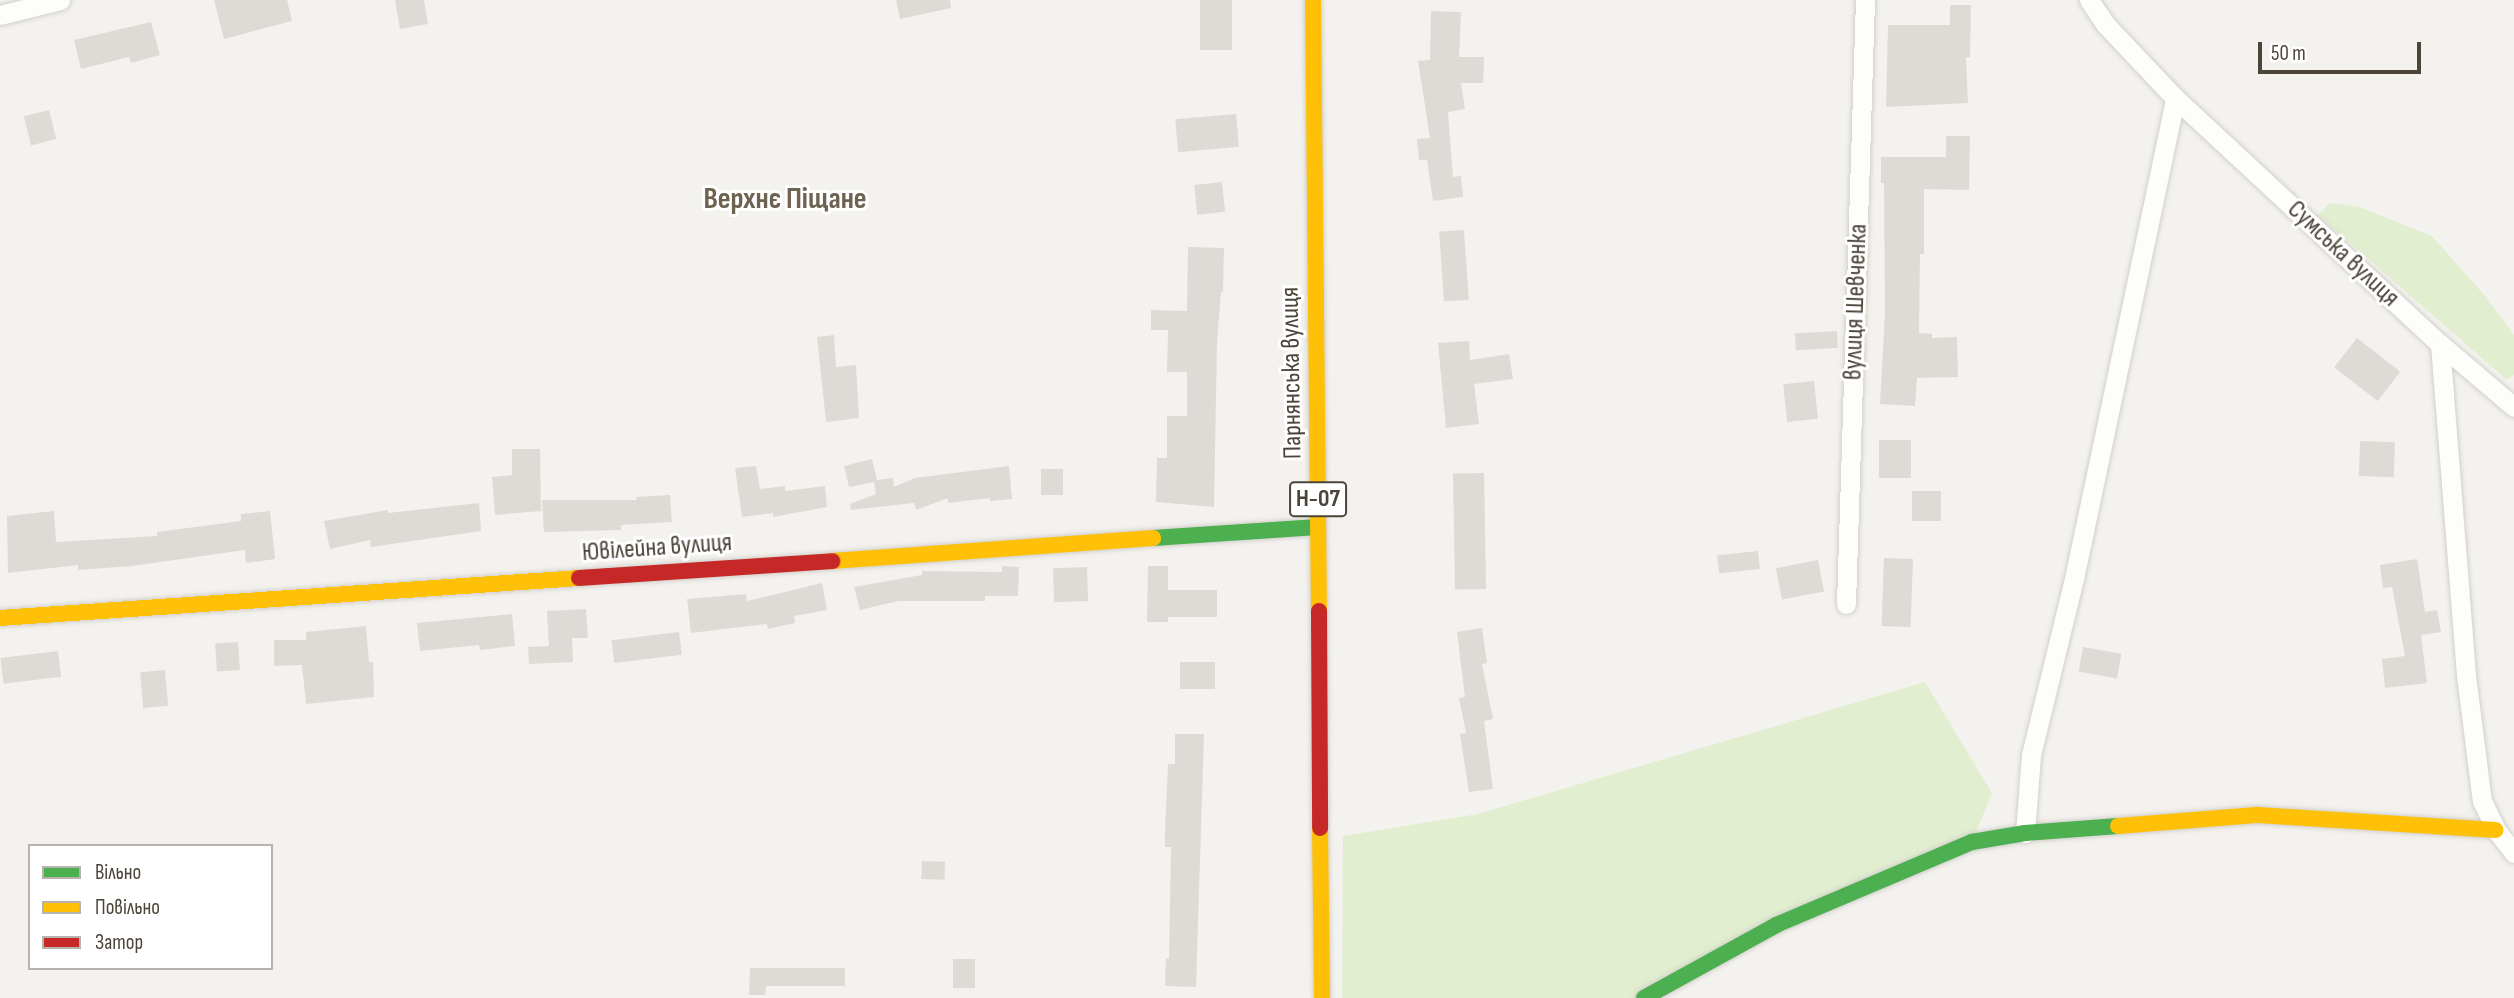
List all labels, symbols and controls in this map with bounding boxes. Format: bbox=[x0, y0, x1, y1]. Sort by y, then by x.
scale bar bbox=[2262, 28, 2425, 72]
text: 50 m bbox=[2271, 41, 2306, 66]
district label: Верхнє Піщане bbox=[703, 181, 867, 217]
street label: Сумська вулиця bbox=[2281, 194, 2405, 314]
street label: вулиця Шевченка bbox=[1838, 223, 1874, 381]
street label: Парнянська вулиця bbox=[1275, 287, 1309, 459]
road number: Н-07 bbox=[1288, 478, 1348, 520]
street label: Ювілейна вулиця bbox=[581, 527, 733, 569]
legend bbox=[28, 844, 273, 970]
text: Вільно bbox=[95, 860, 141, 885]
text: Повільно bbox=[95, 895, 160, 920]
text: Затор bbox=[95, 930, 143, 955]

